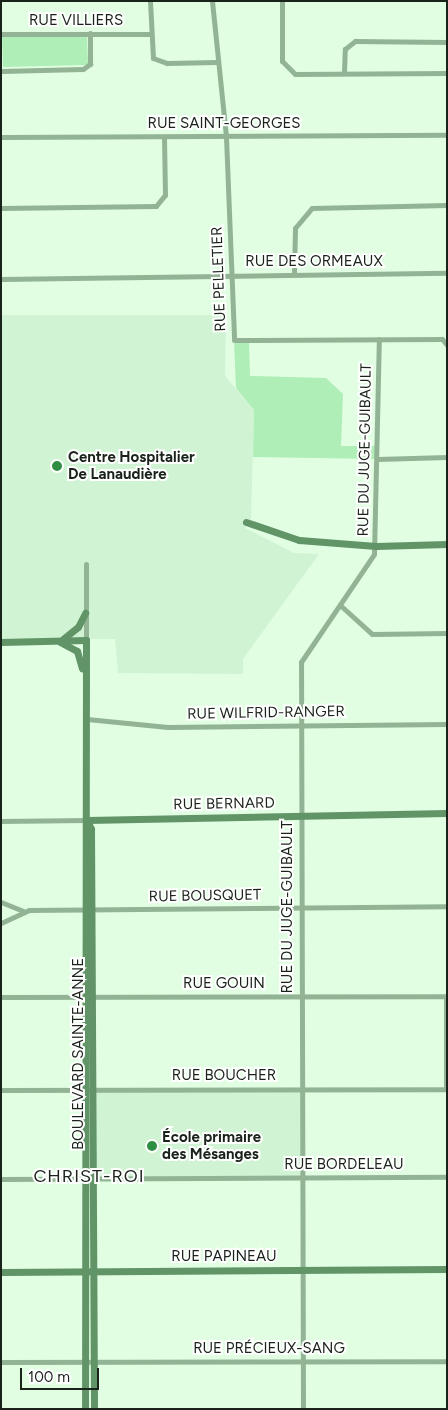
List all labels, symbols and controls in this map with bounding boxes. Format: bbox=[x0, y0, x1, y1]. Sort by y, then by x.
street label: RUE VILLIERS bbox=[29, 12, 123, 30]
street label: RUE SAINT-GEORGES bbox=[148, 115, 300, 133]
street label: RUE PELLETIER bbox=[208, 226, 230, 332]
street label: RUE DES ORMEAUX bbox=[245, 253, 383, 271]
street label: RUE DU JUGE-GUIBAULT bbox=[354, 363, 376, 537]
place label: Centre Hospitalier De Lanaudière bbox=[68, 448, 195, 483]
marker: Centre Hospitalier De Lanaudière bbox=[50, 459, 64, 473]
street label: RUE WILFRID-RANGER bbox=[187, 703, 345, 723]
street label: RUE BERNARD bbox=[173, 794, 275, 814]
street label: RUE DU JUGE-GUIBAULT bbox=[279, 820, 297, 994]
street label: RUE BOUSQUET bbox=[149, 886, 261, 906]
street label: BOULEVARD SAINTE-ANNE bbox=[70, 958, 88, 1150]
street label: RUE GOUIN bbox=[183, 975, 265, 993]
street label: RUE BOUCHER bbox=[172, 1067, 276, 1085]
place label: École primaire des Mésanges bbox=[162, 1128, 261, 1163]
marker: École primaire des Mésanges bbox=[146, 1140, 158, 1152]
street label: RUE BORDELEAU bbox=[284, 1156, 404, 1174]
district label: CHRIST-ROI bbox=[32, 1165, 146, 1187]
street label: RUE PAPINEAU bbox=[171, 1248, 277, 1266]
street label: RUE PRÉCIEUX-SANG bbox=[193, 1340, 345, 1358]
scale bar bbox=[22, 1358, 101, 1390]
text: 100 m bbox=[28, 1368, 70, 1386]

